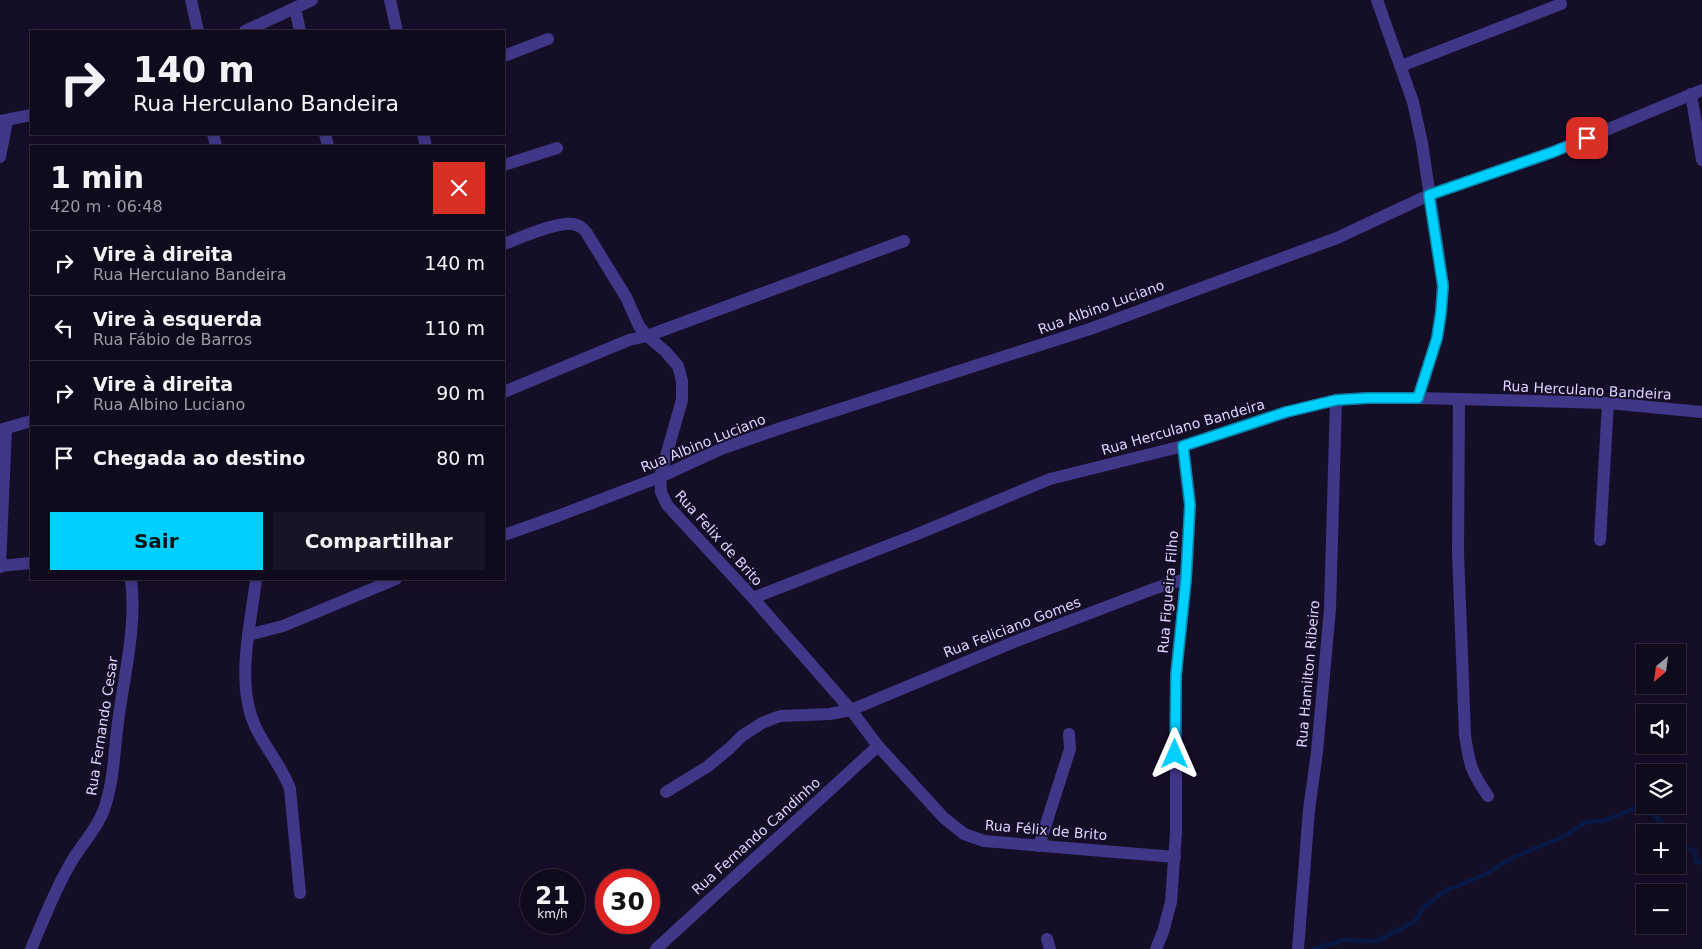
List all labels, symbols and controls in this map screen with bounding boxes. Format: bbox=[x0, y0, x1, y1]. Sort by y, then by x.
icon: right bbox=[50, 50, 115, 115]
text: 140 m bbox=[133, 50, 255, 90]
text: Rua Herculano Bandeira bbox=[133, 91, 399, 116]
pin bbox=[1566, 117, 1608, 159]
icon: arrive bbox=[1573, 124, 1601, 152]
text: 1 min bbox=[50, 160, 144, 195]
button: close bbox=[433, 162, 485, 214]
text: 420 m · 06:48 bbox=[50, 197, 163, 216]
text: Vire à direita bbox=[93, 243, 233, 265]
icon: right bbox=[50, 249, 78, 277]
text: 140 m bbox=[424, 252, 485, 274]
text: Rua Herculano Bandeira bbox=[93, 265, 286, 284]
street label: Rua Albino Luciano bbox=[1036, 277, 1166, 337]
text: Vire à esquerda bbox=[93, 308, 262, 330]
icon: left bbox=[50, 314, 78, 342]
text: 110 m bbox=[424, 317, 485, 339]
text: Rua Fábio de Barros bbox=[93, 330, 252, 349]
text: Vire à direita bbox=[93, 373, 233, 395]
street label: Rua Herculano Bandeira bbox=[1502, 378, 1672, 402]
icon: right bbox=[50, 379, 78, 407]
text: 90 m bbox=[436, 382, 485, 404]
text: Rua Albino Luciano bbox=[93, 395, 245, 414]
street label: Rua Herculano Bandeira bbox=[1099, 396, 1267, 458]
street label: Rua Albino Luciano bbox=[638, 411, 768, 475]
icon: arrive bbox=[50, 444, 78, 472]
text: Chegada ao destino bbox=[93, 447, 305, 469]
text: 80 m bbox=[436, 447, 485, 469]
street label: Rua Felix de Brito bbox=[672, 487, 766, 589]
button: Sair bbox=[50, 512, 263, 570]
button: Compartilhar bbox=[273, 512, 485, 570]
street label: Rua Figueira Filho bbox=[1155, 530, 1181, 654]
street label: Rua Feliciano Gomes bbox=[941, 593, 1083, 661]
street label: Rua Hamilton Ribeiro bbox=[1294, 600, 1322, 748]
north arrow bbox=[1636, 644, 1686, 694]
map controls bbox=[1636, 644, 1686, 934]
street label: Rua Fernando Cesar bbox=[83, 655, 121, 797]
button: sound bbox=[1636, 704, 1686, 754]
position arrow bbox=[1148, 727, 1200, 779]
button: layers bbox=[1636, 764, 1686, 814]
street label: Rua Fernando Candinho bbox=[689, 774, 823, 898]
street label: Rua Félix de Brito bbox=[984, 817, 1108, 843]
button: + bbox=[1636, 824, 1686, 874]
speed limit sign: 30 bbox=[595, 869, 660, 934]
text: 21 bbox=[535, 881, 570, 910]
button: − bbox=[1636, 884, 1686, 934]
text: km/h bbox=[537, 907, 568, 921]

